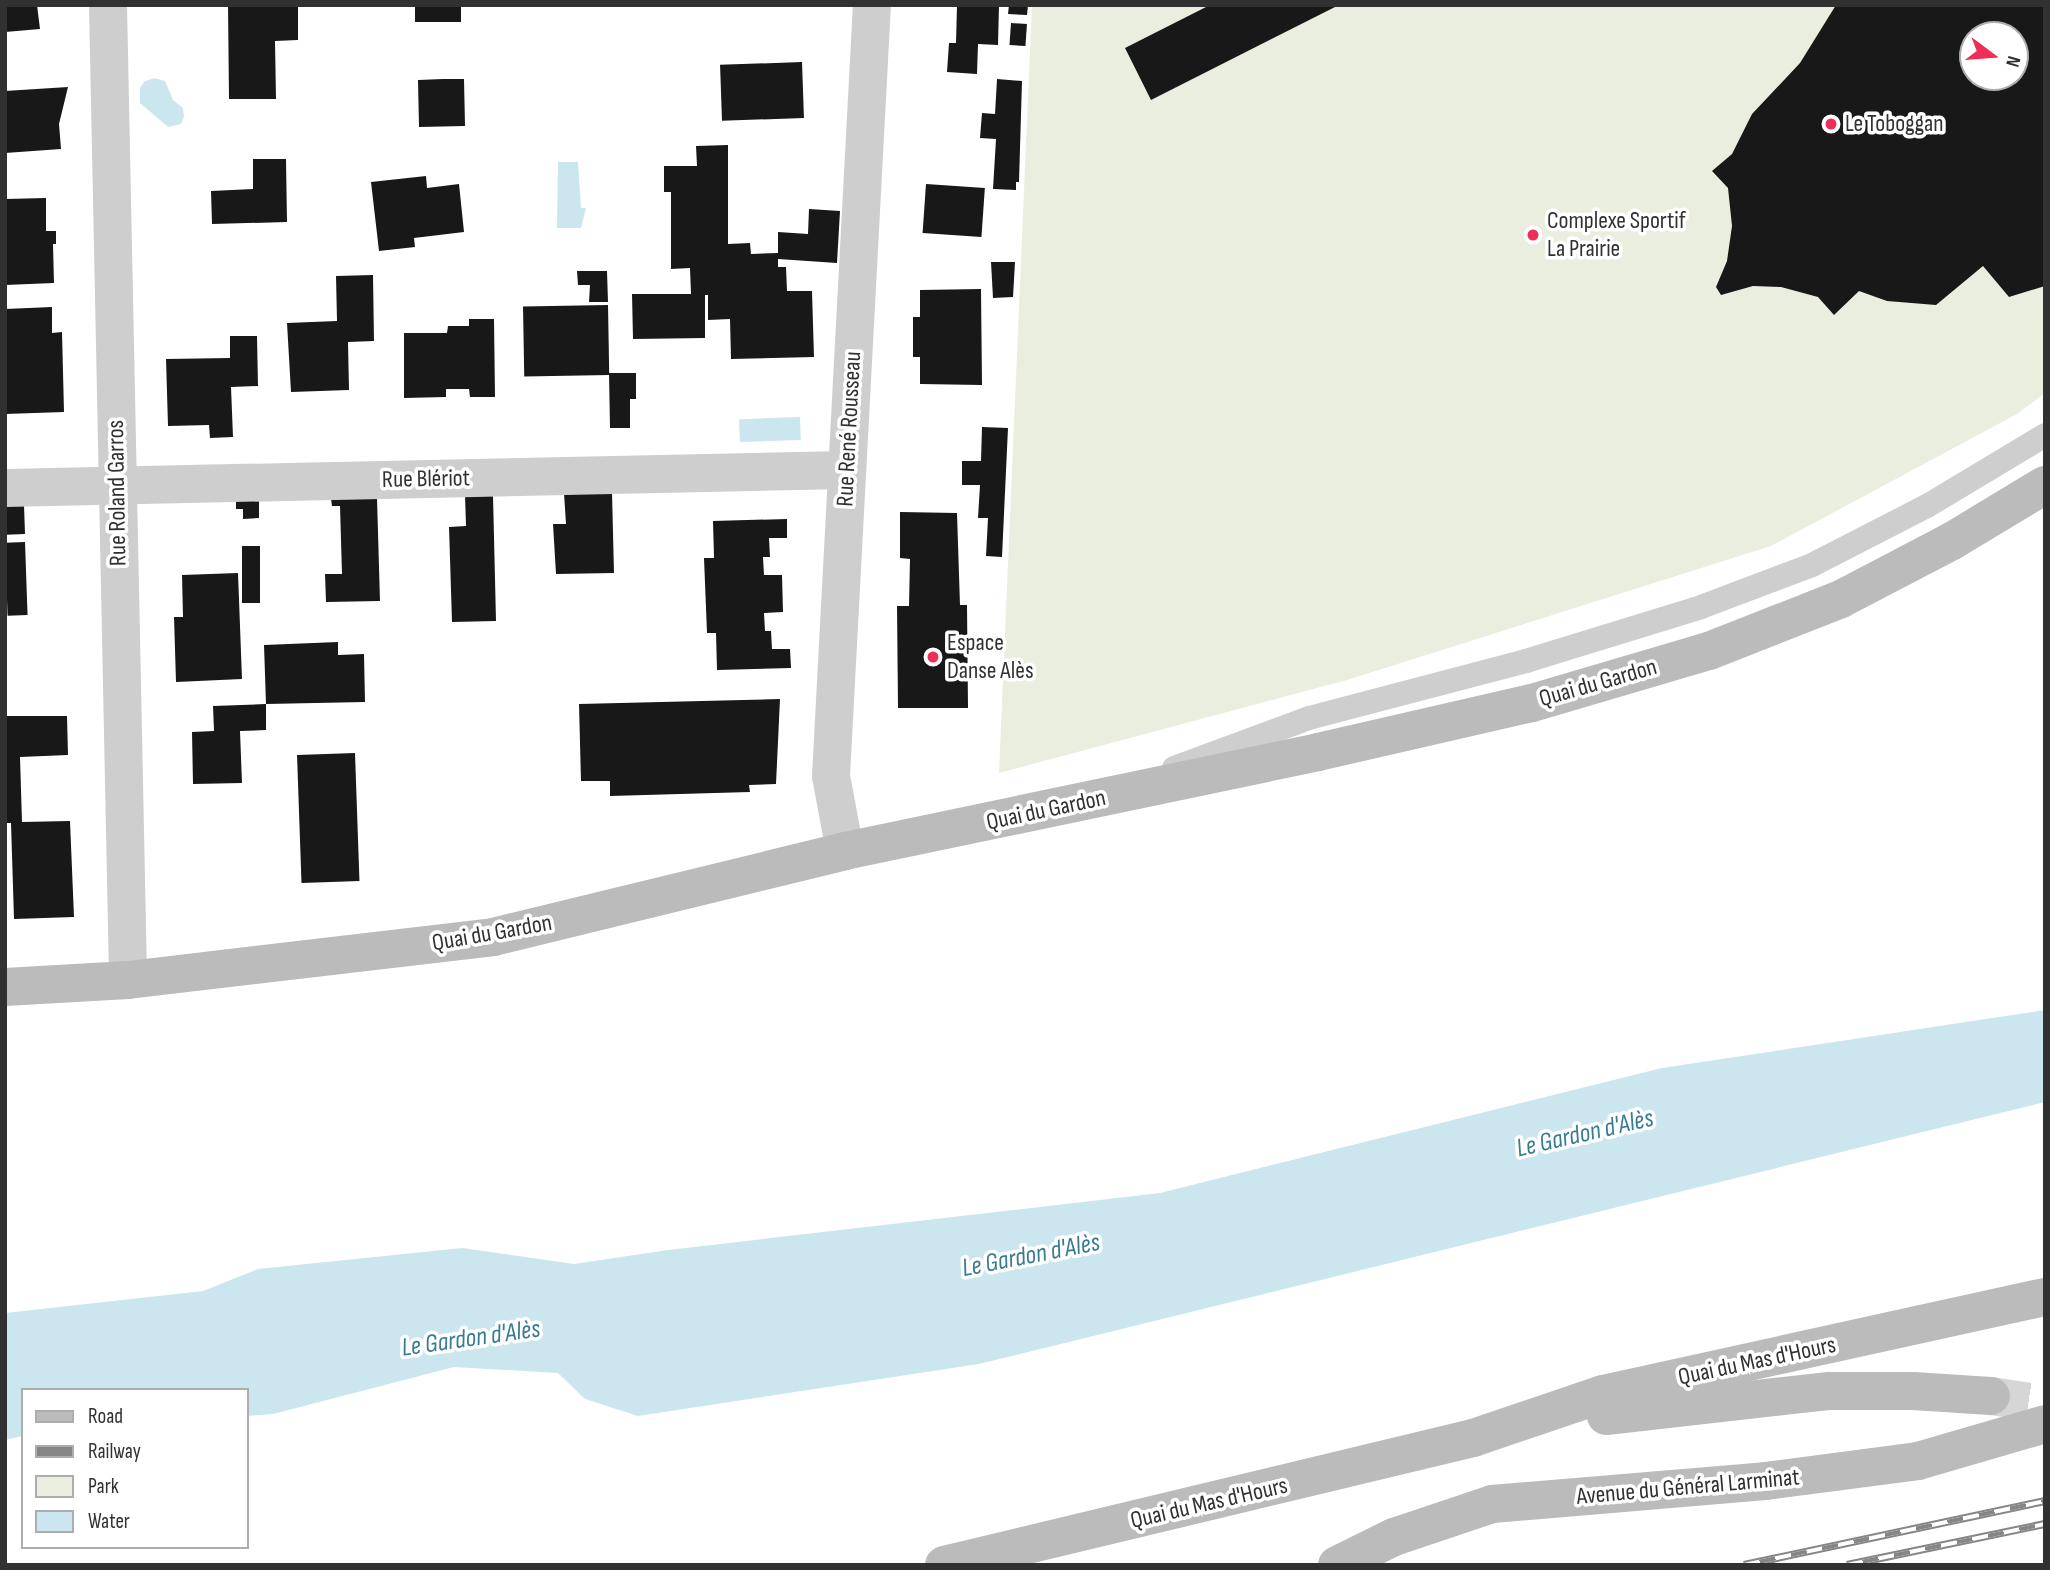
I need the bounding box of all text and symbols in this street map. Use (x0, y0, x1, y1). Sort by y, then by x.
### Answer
north arrow (1959, 21, 2029, 91)
text: N (2000, 53, 2025, 69)
place label: Le Toboggan (1845, 110, 1943, 138)
marker: Le Toboggan (1823, 116, 1839, 132)
place label: Complexe Sportif La Prairie (1547, 207, 1686, 263)
marker: Complexe Sportif La Prairie (1525, 227, 1541, 243)
street label: Rue René Rousseau (831, 351, 867, 507)
street label: Rue Roland Garros (101, 420, 133, 566)
street label: Rue Blériot (382, 464, 470, 494)
place label: Espace Danse Alès (947, 629, 1034, 685)
marker: Espace Danse Alès (925, 649, 941, 665)
street label: Quai du Gardon (1536, 652, 1660, 714)
street label: Quai du Gardon (984, 783, 1108, 837)
street label: Quai du Gardon (430, 908, 554, 958)
water label: Le Gardon d'Alès (1513, 1103, 1657, 1165)
water label: Le Gardon d'Alès (959, 1227, 1103, 1285)
water label: Le Gardon d'Alès (400, 1314, 542, 1364)
street label: Quai du Mas d'Hours (1676, 1330, 1838, 1392)
legend (21, 1388, 248, 1549)
text: Road (88, 1404, 123, 1429)
text: Railway (88, 1439, 141, 1464)
street label: Avenue du Général Larminat (1575, 1463, 1801, 1511)
street label: Quai du Mas d'Hours (1128, 1471, 1290, 1535)
text: Park (88, 1474, 119, 1499)
text: Water (88, 1509, 130, 1534)

